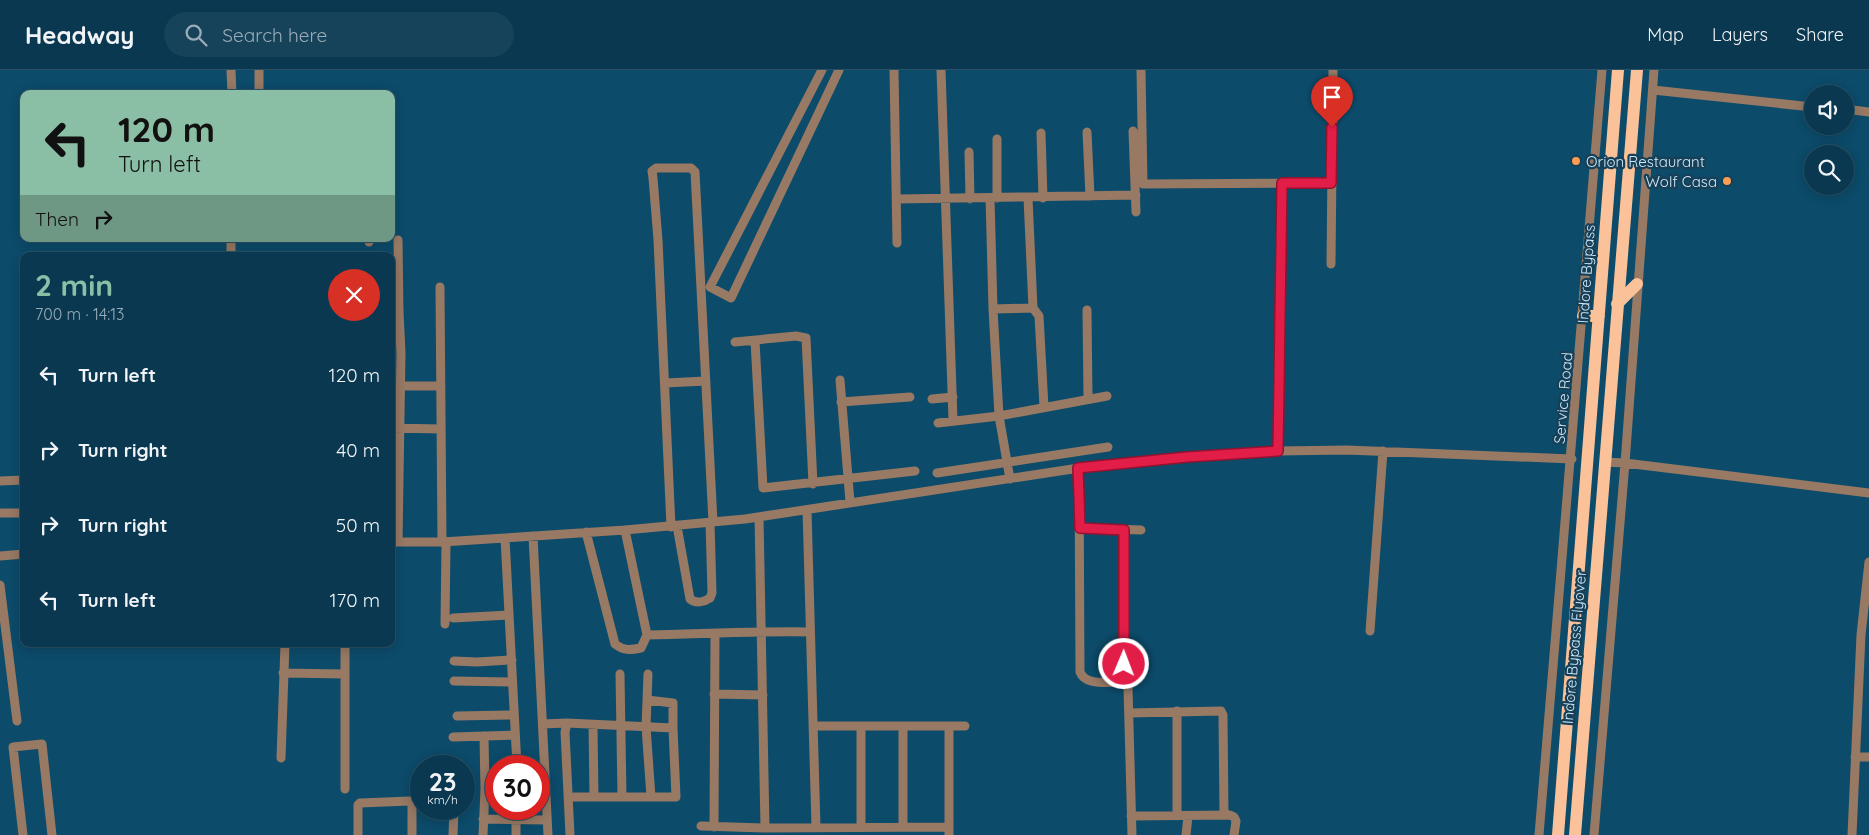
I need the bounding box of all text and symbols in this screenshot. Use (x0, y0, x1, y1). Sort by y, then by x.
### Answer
search box (164, 12, 514, 57)
text: Headway (25, 20, 134, 50)
icon: search (182, 21, 210, 49)
text: Search here (222, 23, 327, 47)
text: Map (1647, 23, 1684, 46)
text: Layers (1712, 23, 1768, 46)
text: Share (1796, 23, 1844, 46)
pin (1311, 76, 1353, 127)
icon: arrive (1318, 83, 1346, 111)
map controls (1804, 85, 1854, 195)
button: sound (1804, 85, 1854, 135)
text: 120 m (118, 107, 215, 151)
icon: left (35, 110, 100, 175)
button: search (1804, 145, 1854, 195)
text: Turn left (118, 150, 201, 178)
place label: Orion Restaurant (1586, 152, 1705, 171)
marker: Orion Restaurant (1570, 155, 1582, 167)
place label: Wolf Casa (1646, 172, 1717, 191)
marker: Wolf Casa (1721, 175, 1733, 187)
icon: right (89, 205, 117, 233)
text: Then (35, 207, 79, 231)
street label: Indore Bypass (1573, 224, 1599, 324)
text: 2 min (35, 266, 113, 304)
button: close (328, 269, 380, 321)
text: 700 m · 14:13 (35, 304, 124, 324)
street label: Service Road (1550, 351, 1576, 445)
icon: left (35, 361, 63, 389)
text: Turn left (78, 363, 156, 387)
text: 120 m (329, 363, 380, 387)
icon: right (35, 436, 63, 464)
text: Turn right (78, 438, 167, 462)
text: 40 m (336, 438, 380, 462)
icon: right (35, 511, 63, 539)
text: Turn right (78, 513, 167, 537)
text: 50 m (336, 513, 380, 537)
street label: Indore Bypass Flyover (1558, 569, 1590, 725)
icon: left (35, 586, 63, 614)
text: Turn left (78, 588, 156, 612)
text: 170 m (329, 588, 380, 612)
position arrow (1097, 637, 1149, 689)
speed limit sign: 30 (485, 755, 550, 820)
text: 23 (429, 766, 456, 797)
text: km/h (427, 792, 458, 807)

